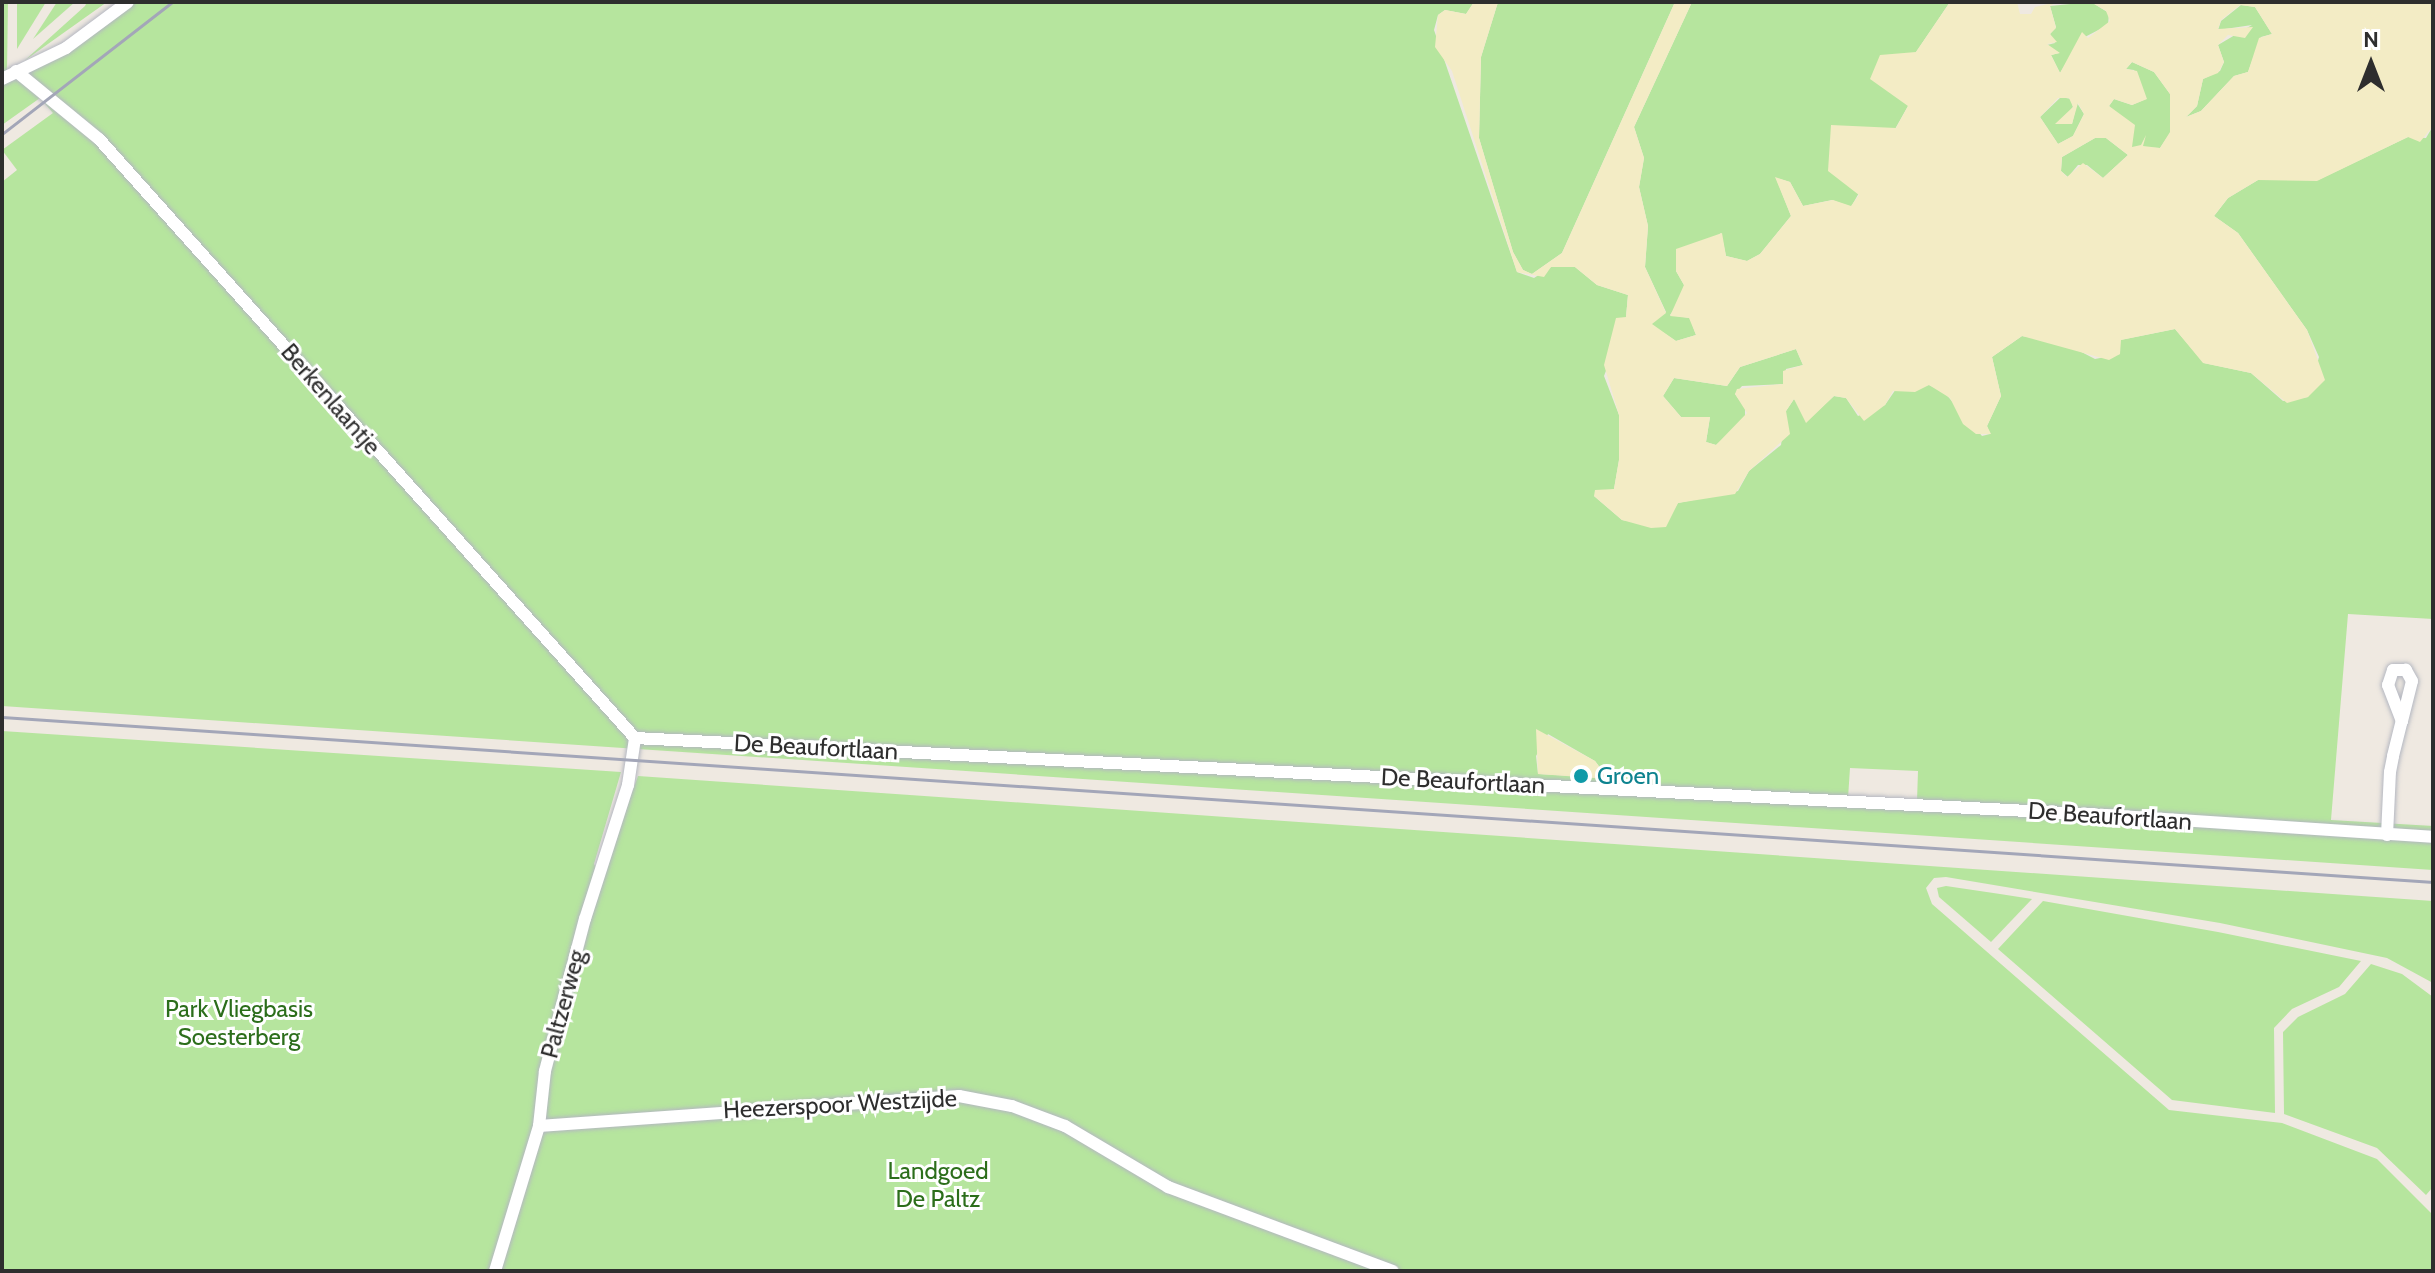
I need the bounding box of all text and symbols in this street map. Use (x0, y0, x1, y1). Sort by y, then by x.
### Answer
north arrow (2331, 24, 2411, 104)
text: N (2363, 26, 2379, 53)
street label: Berkenlaantje (275, 338, 387, 460)
street label: De Beaufortlaan (733, 728, 899, 766)
street label: De Beaufortlaan (1380, 762, 1546, 800)
place label: Groen (1597, 762, 1659, 790)
marker: Groen (1572, 767, 1590, 785)
street label: De Beaufortlaan (2027, 796, 2193, 836)
street label: Paltzerweg (535, 947, 591, 1061)
park label: Park Vliegbasis Soesterberg (165, 995, 313, 1051)
street label: Heezerspoor Westzijde (722, 1083, 958, 1125)
park label: Landgoed De Paltz (887, 1157, 989, 1213)

